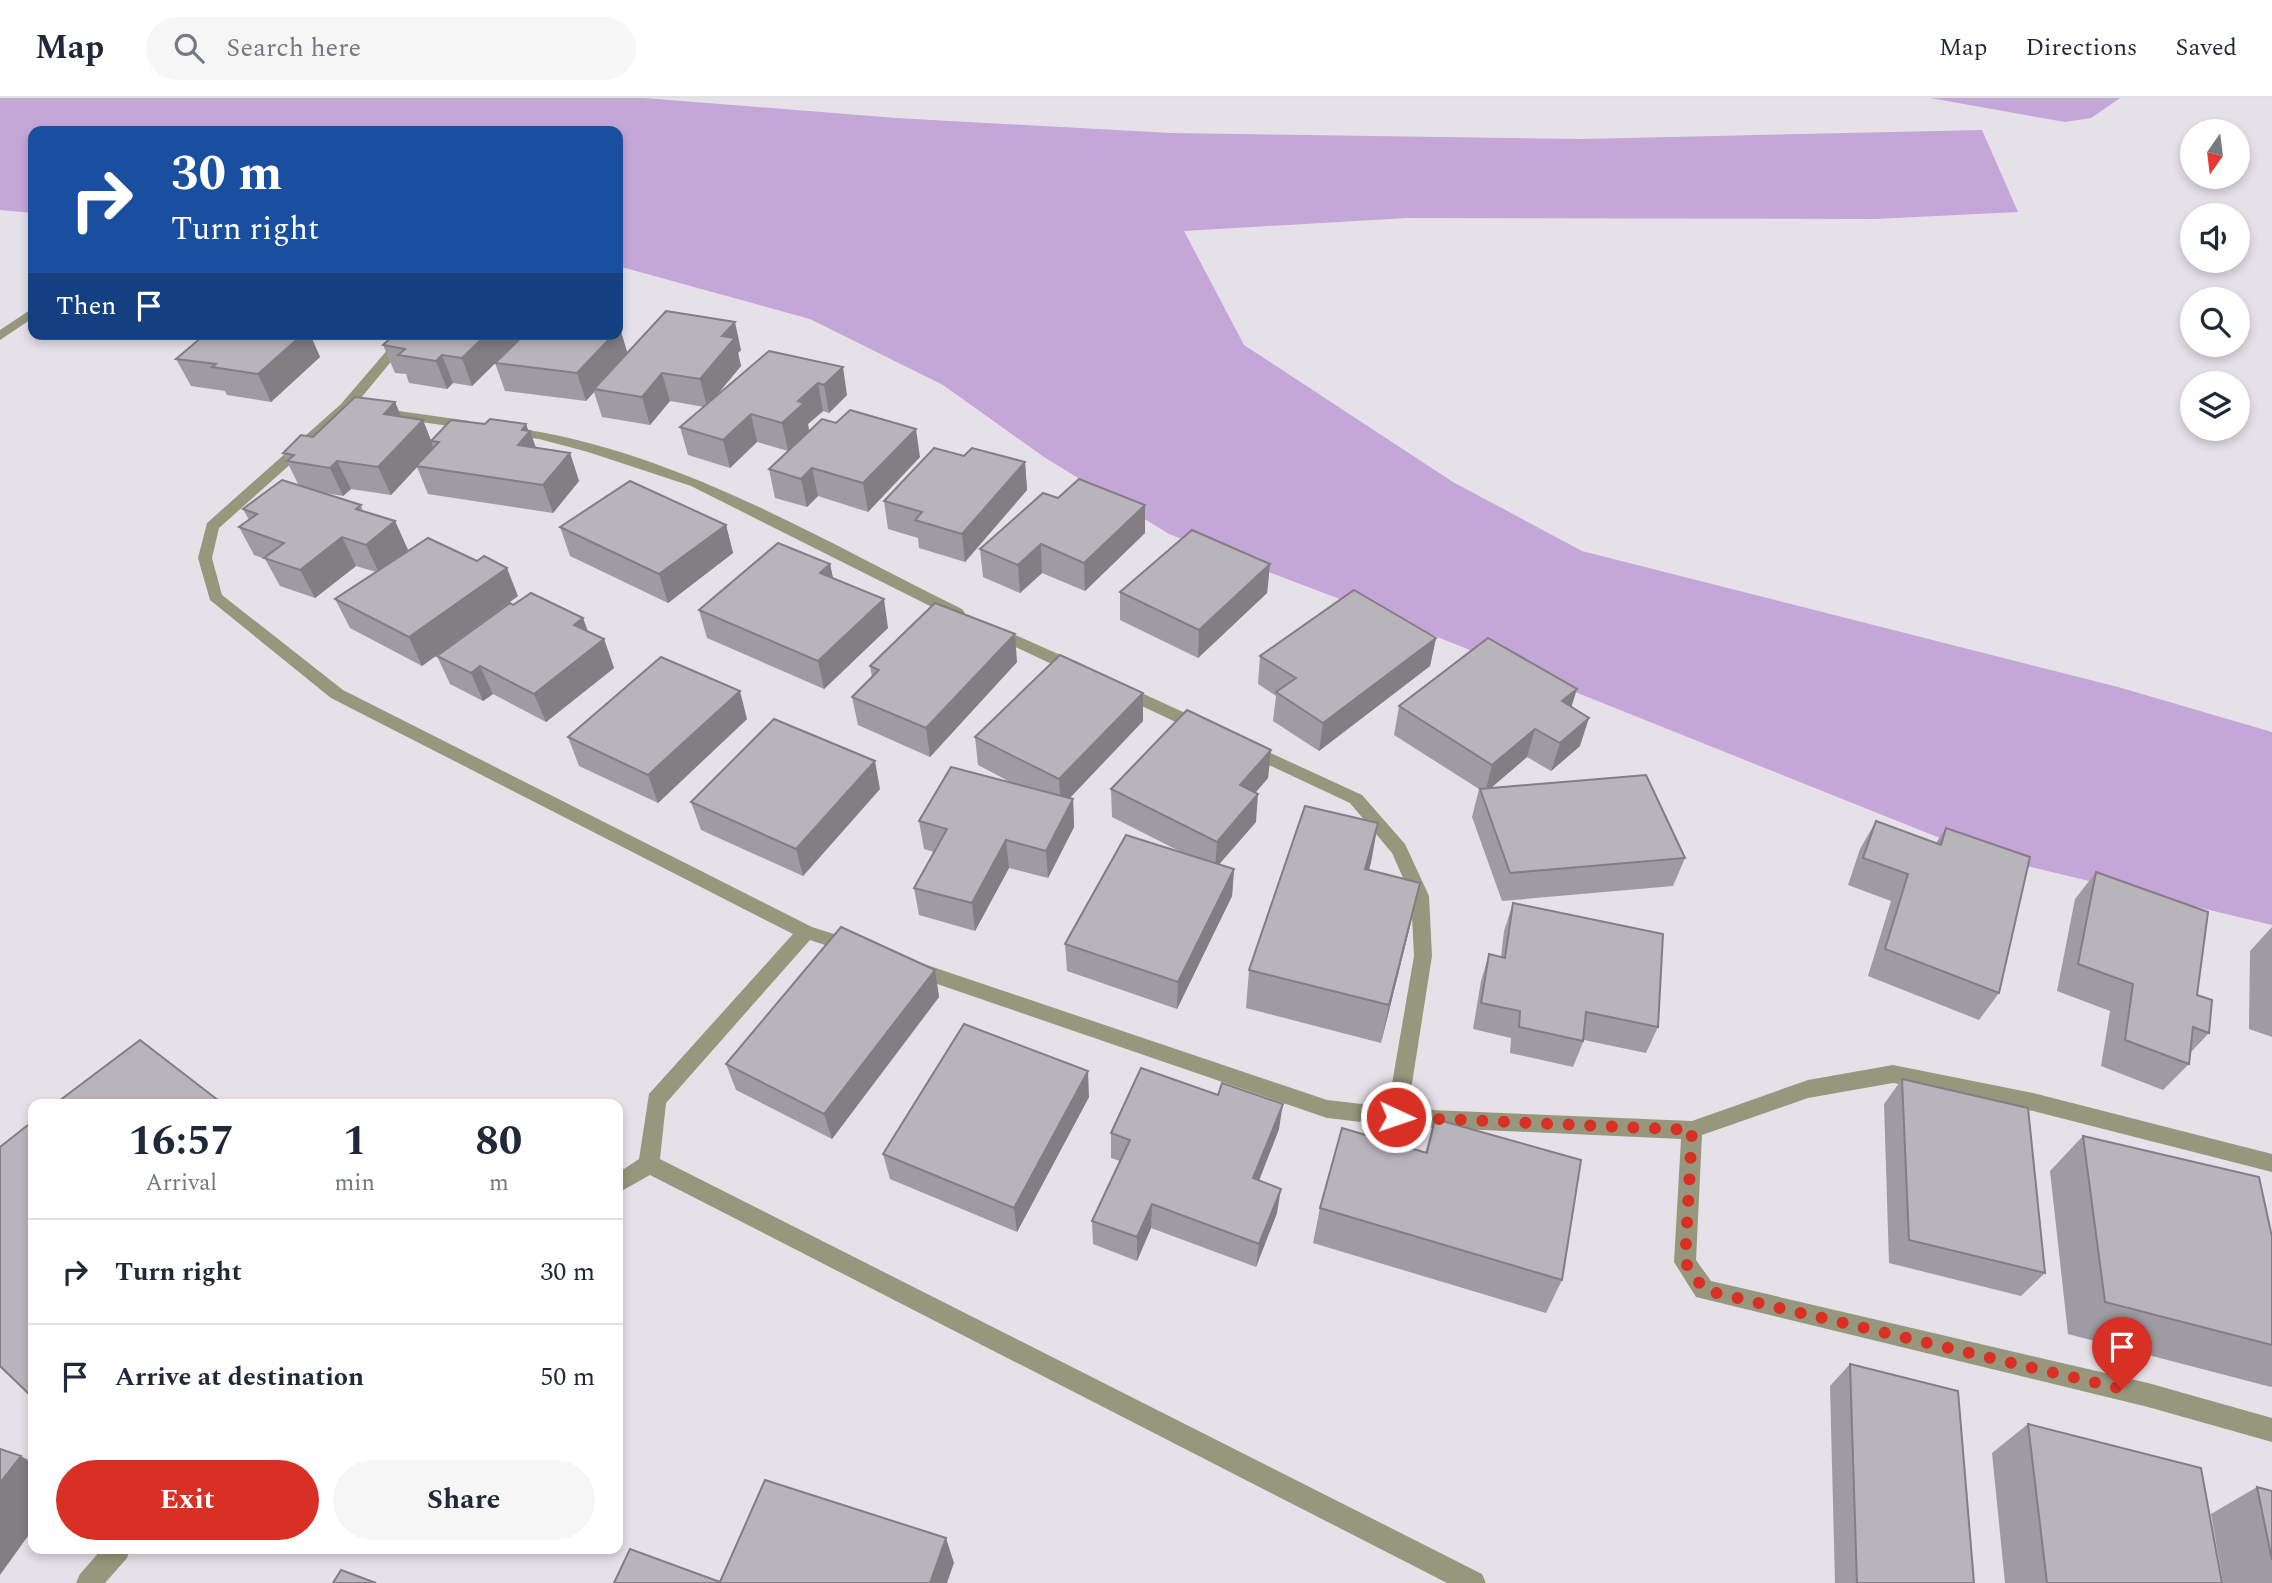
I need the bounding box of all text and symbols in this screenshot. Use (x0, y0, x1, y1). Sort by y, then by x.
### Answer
search box (146, 17, 636, 80)
text: Map (35, 23, 104, 73)
text: Search here (226, 28, 361, 68)
icon: search (170, 29, 208, 67)
text: Map (1939, 30, 1987, 66)
text: Directions (2025, 30, 2137, 66)
text: Saved (2175, 30, 2237, 66)
north arrow (2180, 119, 2250, 189)
map controls (2180, 119, 2250, 441)
text: 30 m (171, 137, 282, 212)
icon: right (56, 154, 147, 245)
button: sound (2180, 203, 2250, 273)
text: Turn right (171, 205, 319, 254)
text: Then (56, 286, 116, 326)
icon: arrive (130, 287, 168, 325)
button: search (2180, 287, 2250, 357)
button: layers (2180, 371, 2250, 441)
position arrow (1359, 1080, 1433, 1154)
text: 16:57 (129, 1110, 234, 1173)
text: 1 (343, 1110, 366, 1173)
text: 80 (475, 1110, 522, 1173)
text: Arrival (145, 1166, 217, 1201)
text: min (335, 1166, 375, 1201)
text: m (489, 1166, 509, 1201)
text: Turn right (115, 1252, 242, 1292)
text: 30 m (540, 1252, 595, 1292)
icon: right (56, 1253, 94, 1291)
pin (2092, 1317, 2152, 1389)
icon: arrive (2103, 1328, 2141, 1366)
text: Arrive at destination (115, 1357, 364, 1397)
text: 50 m (540, 1357, 595, 1397)
icon: arrive (56, 1358, 94, 1396)
button: Exit (56, 1460, 319, 1540)
button: Share (333, 1460, 595, 1540)

